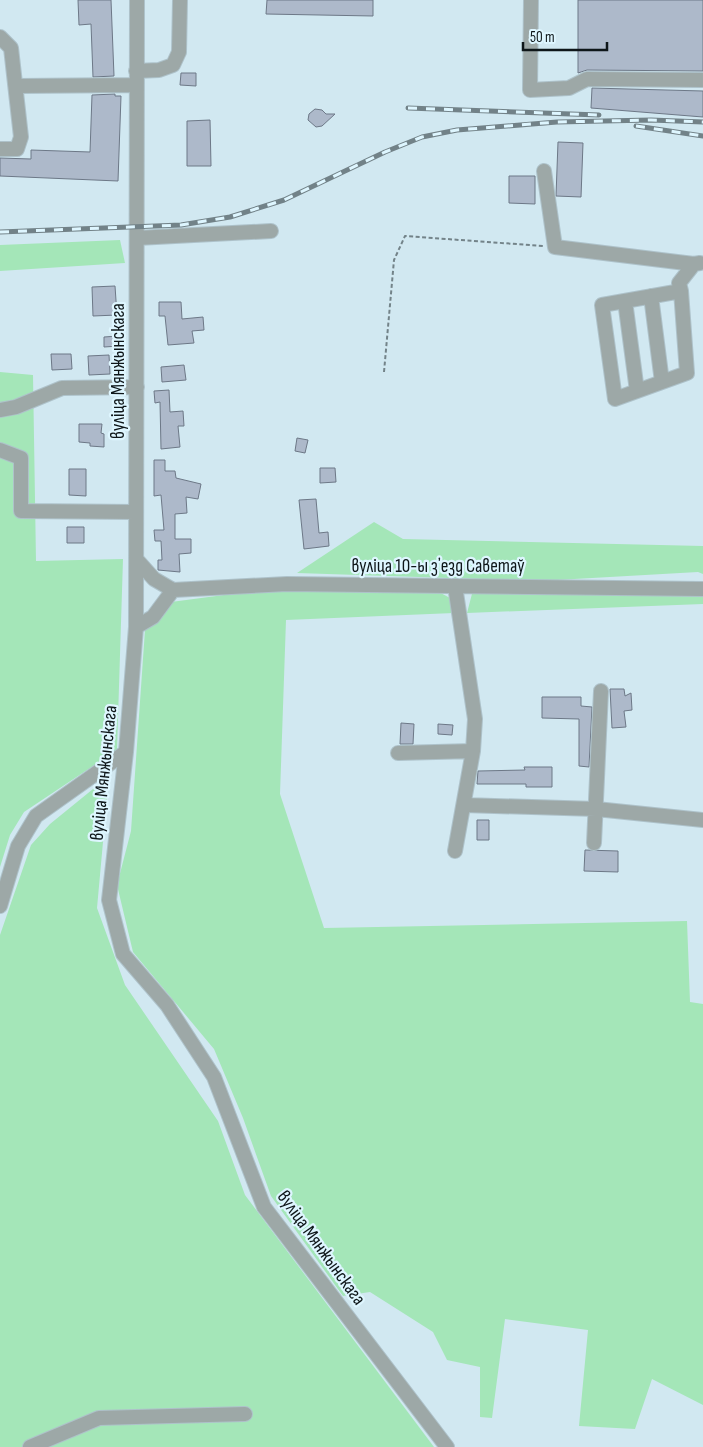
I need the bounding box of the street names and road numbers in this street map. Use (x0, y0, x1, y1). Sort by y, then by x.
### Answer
street label: вуліца Мянжынскага (107, 303, 130, 439)
street label: вуліца 10-ы зʼезд Саветаў (351, 555, 525, 578)
street label: вуліца Мянжынскага (85, 704, 123, 842)
street label: вуліца Мянжынскага (272, 1186, 370, 1310)

